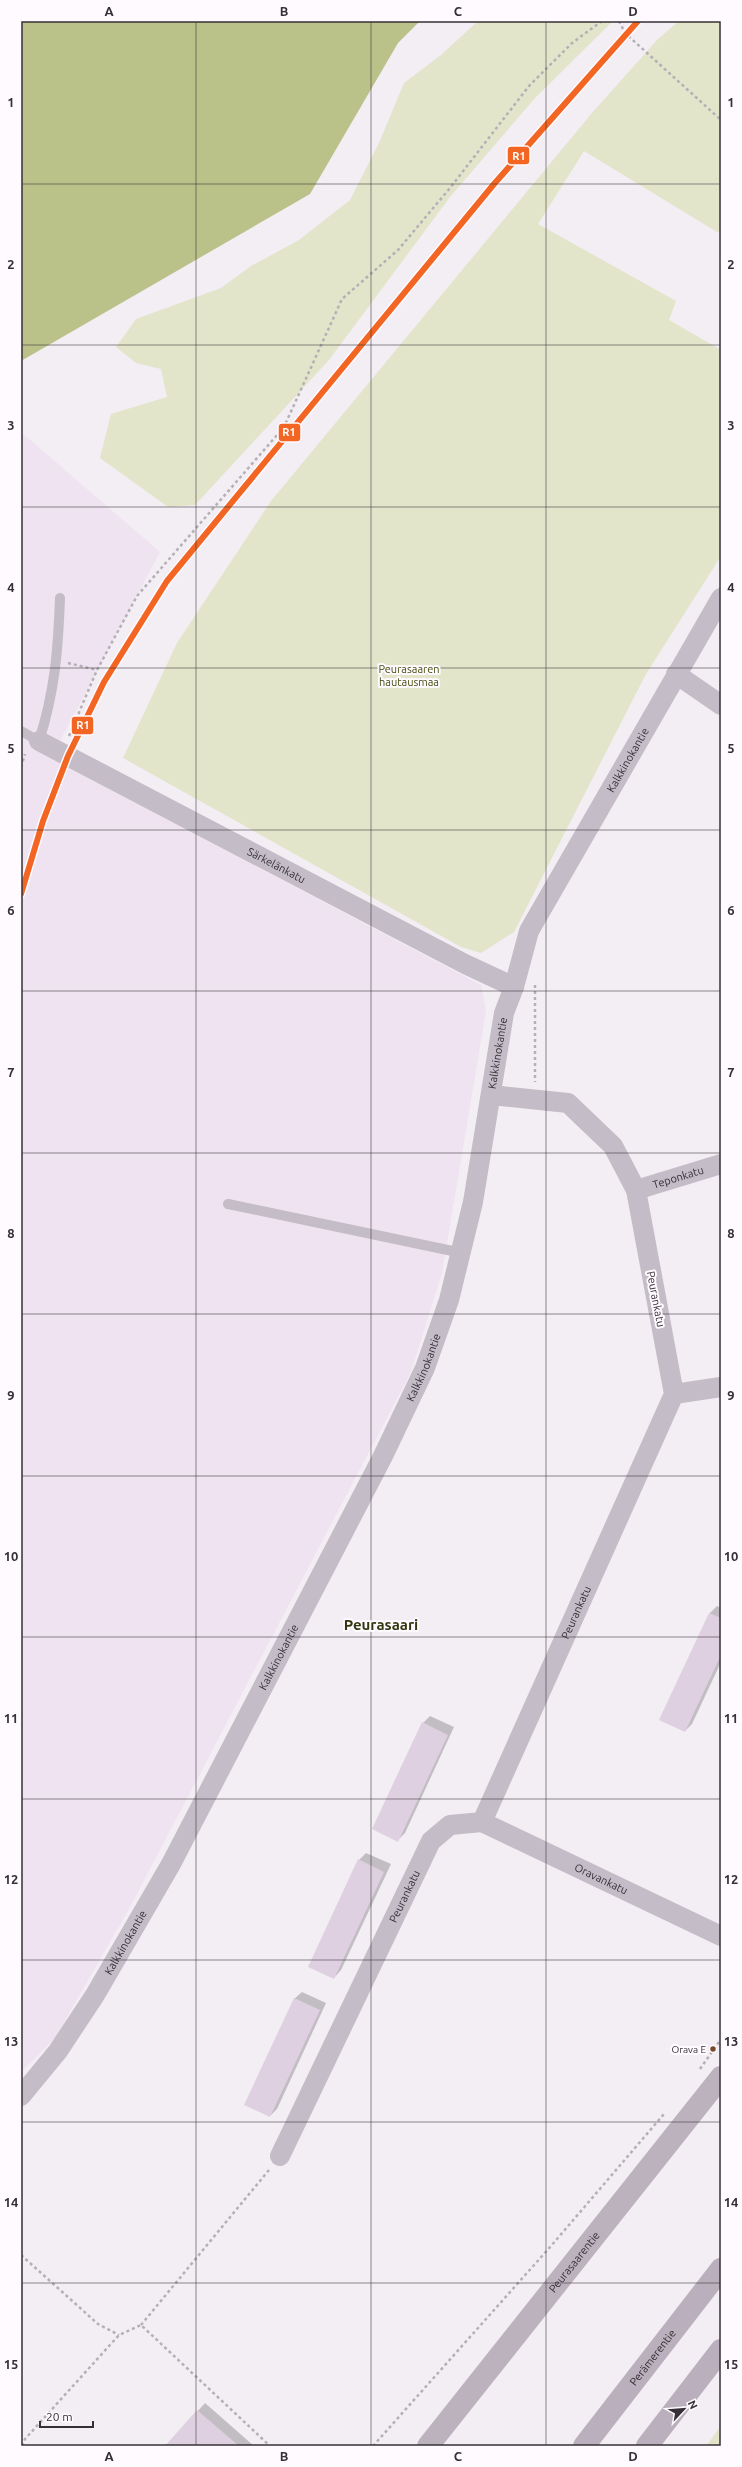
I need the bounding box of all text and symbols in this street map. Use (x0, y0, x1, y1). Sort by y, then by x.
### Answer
text: A (104, 4, 114, 18)
text: B (280, 4, 289, 18)
text: C (454, 4, 463, 18)
text: D (628, 4, 638, 18)
text: 1 (7, 95, 15, 109)
text: 1 (727, 95, 735, 109)
line badge: R1 (507, 146, 530, 165)
text: R1 (512, 150, 526, 162)
text: 2 (7, 257, 15, 271)
text: 2 (727, 257, 735, 271)
text: 3 (7, 418, 15, 432)
text: 3 (727, 418, 735, 432)
line badge: R1 (278, 423, 301, 442)
text: R1 (282, 426, 296, 438)
text: 4 (7, 580, 15, 594)
text: 4 (727, 580, 735, 594)
park label: Peurasaaren hautausmaa (378, 663, 440, 688)
line badge: R1 (71, 716, 94, 735)
text: R1 (76, 719, 90, 731)
street label: Kalkkinokantie (604, 726, 651, 794)
text: 5 (7, 741, 15, 755)
text: 5 (727, 741, 735, 755)
street label: Särkelänkatu (245, 845, 307, 885)
text: 6 (7, 903, 15, 917)
text: 6 (727, 903, 735, 917)
street label: Kalkkinokantie (486, 1016, 509, 1090)
text: 7 (7, 1065, 15, 1079)
text: 7 (727, 1065, 735, 1079)
street label: Teponkatu (651, 1164, 705, 1191)
text: 8 (7, 1226, 15, 1240)
text: 8 (727, 1226, 735, 1240)
street label: Peurankatu (645, 1270, 667, 1328)
street label: Kalkkinokantie (404, 1332, 443, 1403)
text: 9 (7, 1388, 15, 1402)
text: 9 (727, 1388, 735, 1402)
text: 10 (4, 1549, 18, 1563)
text: 10 (724, 1549, 738, 1563)
street label: Peurankatu (559, 1584, 593, 1641)
district label: Peurasaari (344, 1616, 418, 1633)
street label: Kalkkinokantie (257, 1622, 301, 1692)
text: 11 (4, 1711, 18, 1725)
text: 11 (724, 1711, 738, 1725)
street label: Oravankatu (573, 1861, 630, 1897)
street label: Peurankatu (387, 1868, 422, 1924)
text: 12 (4, 1872, 18, 1886)
text: 12 (724, 1872, 738, 1886)
street label: Kalkkinokantie (102, 1908, 149, 1977)
text: 13 (4, 2034, 18, 2048)
text: 13 (724, 2034, 738, 2048)
place label: Orava E (671, 2044, 706, 2055)
marker: Orava E (708, 2044, 718, 2054)
text: 14 (4, 2195, 18, 2209)
text: 14 (724, 2195, 738, 2209)
street label: Peurasaarentie (546, 2229, 602, 2295)
street label: Perämerentie (627, 2327, 678, 2388)
text: 15 (4, 2357, 18, 2371)
text: 15 (724, 2357, 738, 2371)
north arrow (664, 2389, 704, 2429)
text: N (686, 2398, 700, 2411)
scale bar (40, 2403, 93, 2429)
text: 20 m (46, 2410, 73, 2423)
text: A (104, 2449, 114, 2463)
text: B (280, 2449, 289, 2463)
text: C (454, 2449, 463, 2463)
text: D (628, 2449, 638, 2463)

